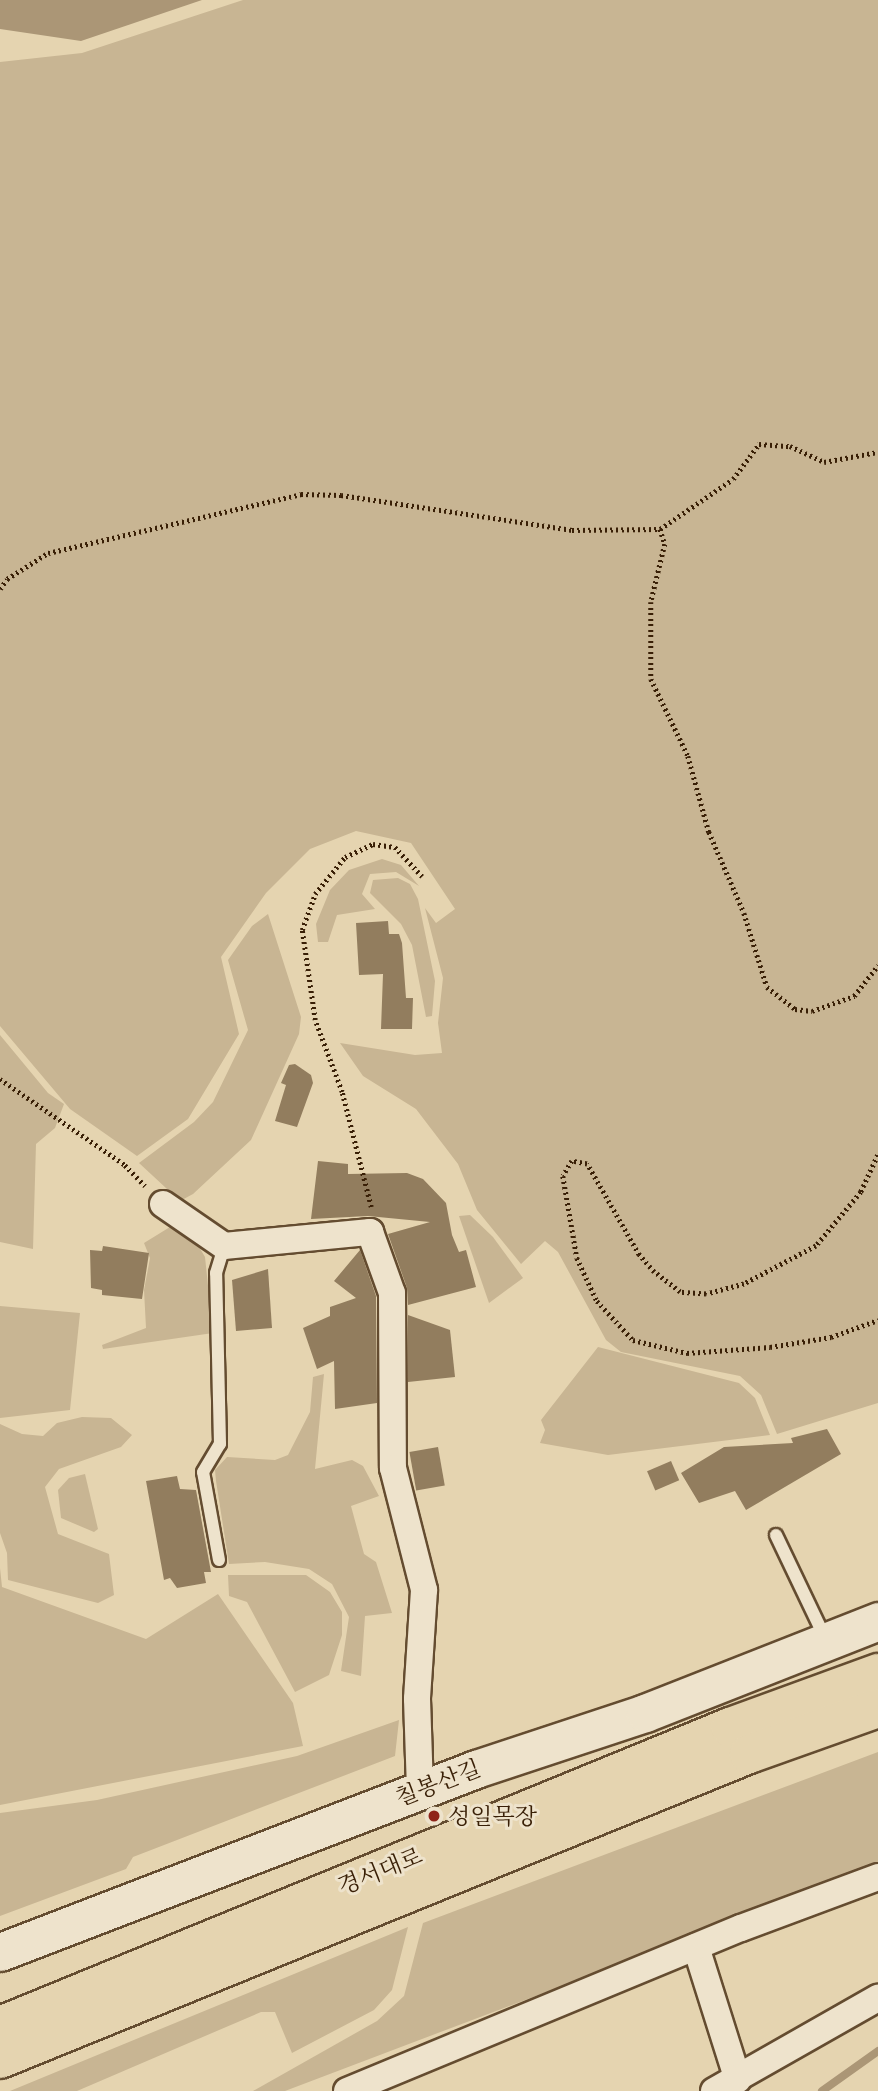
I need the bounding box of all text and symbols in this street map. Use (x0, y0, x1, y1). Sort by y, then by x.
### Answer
street label: 칠봉산길 (392, 1754, 484, 1812)
place label: 성일목장 (448, 1802, 537, 1830)
marker: 성일목장 (426, 1808, 442, 1824)
street label: 경서대로 (334, 1842, 426, 1900)

